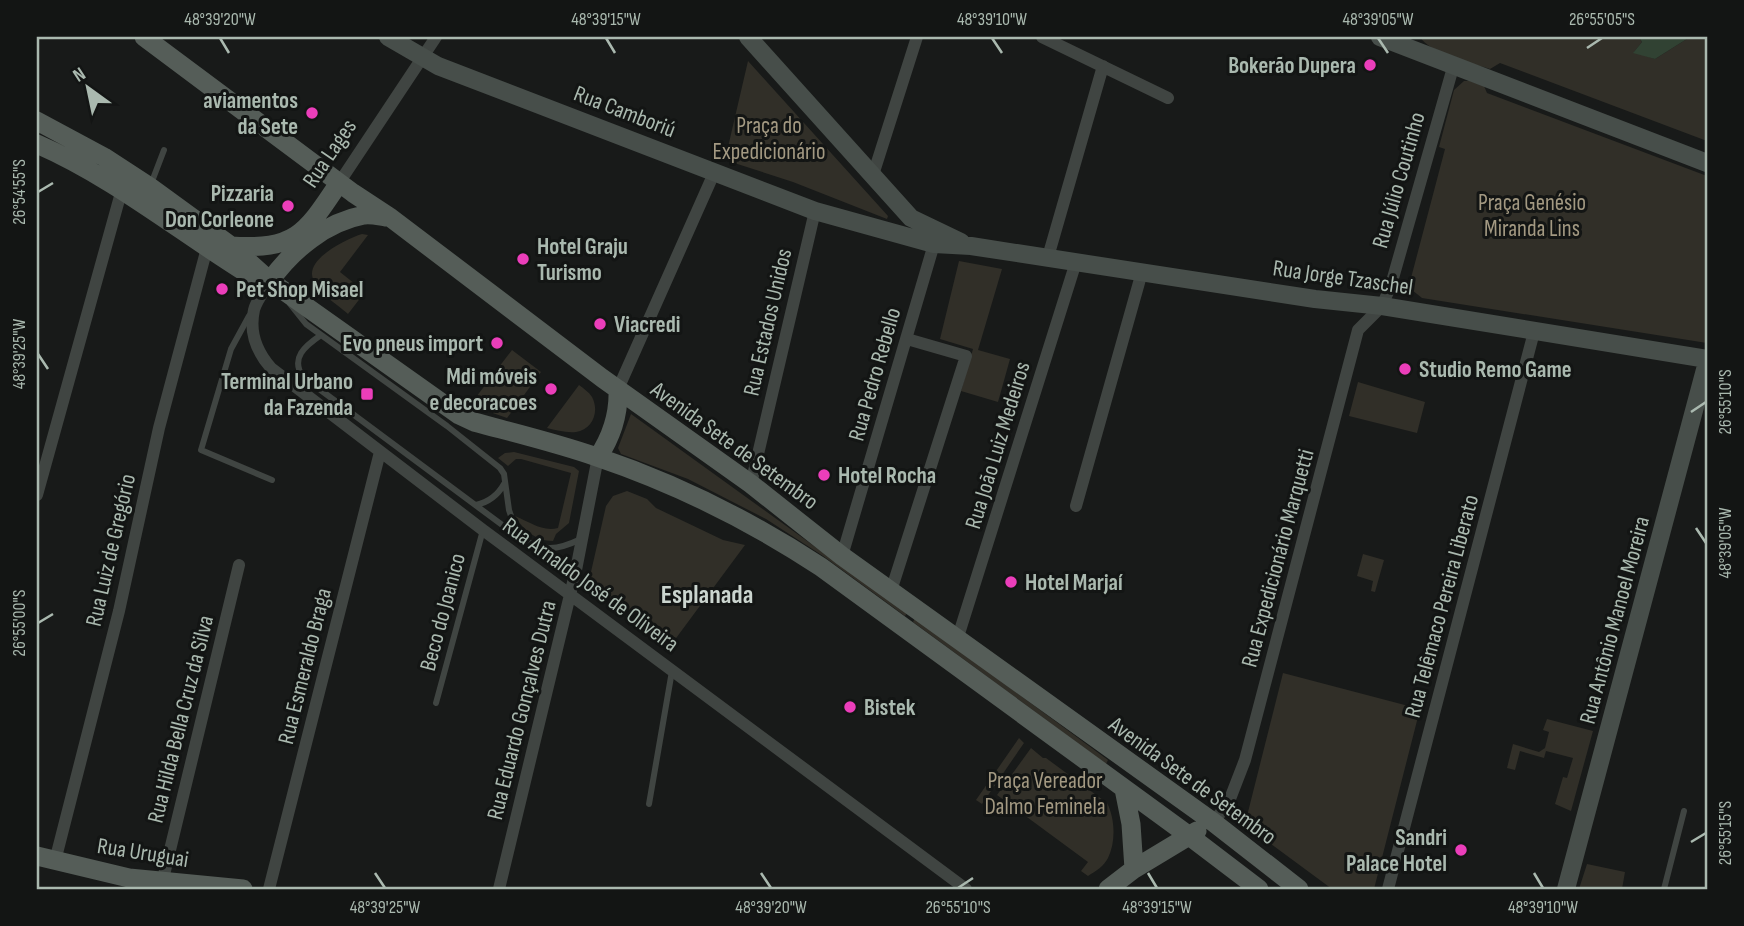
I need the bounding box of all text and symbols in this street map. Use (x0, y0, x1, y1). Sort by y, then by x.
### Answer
text: 48°39'20"W (184, 9, 256, 30)
text: 48°39'15"W (571, 9, 641, 30)
text: 48°39'10"W (957, 9, 1027, 30)
text: 48°39'05"W (1342, 9, 1414, 30)
text: 26°55'05"S (1569, 9, 1635, 30)
north arrow (52, 52, 122, 122)
place label: Bokerão Dupera (1228, 52, 1356, 80)
marker: Bokerão Dupera (1362, 57, 1378, 73)
text: N (69, 63, 90, 87)
street label: Rua Camboriú (570, 80, 679, 144)
place label: aviamentos da Sete (203, 87, 298, 141)
marker: aviamentos da Sete (304, 105, 320, 121)
street label: Rua Júlio Coutinho (1366, 109, 1432, 251)
park label: Praça do Expedicionário (713, 112, 825, 166)
street label: Rua Lages (297, 114, 363, 193)
text: 26°54'55"S (9, 159, 30, 225)
place label: Pizzaria Don Corleone (165, 180, 274, 234)
park label: Praça Genésio Miranda Lins (1478, 189, 1586, 243)
marker: Pizzaria Don Corleone (280, 198, 296, 214)
place label: Hotel Graju Turismo (537, 233, 628, 287)
street label: Rua Estados Unidos (737, 246, 799, 399)
marker: Hotel Graju Turismo (515, 251, 531, 267)
street label: Rua Jorge Tzaschel (1271, 254, 1415, 302)
place label: Pet Shop Misael (236, 276, 364, 304)
marker: Pet Shop Misael (214, 281, 230, 297)
street label: Rua Pedro Rebello (843, 304, 907, 444)
place label: Viacredi (614, 311, 680, 339)
marker: Viacredi (592, 316, 608, 332)
text: 48°39'25"W (9, 318, 30, 389)
place label: Evo pneus import (343, 330, 483, 358)
marker: Evo pneus import (489, 335, 505, 351)
place label: Studio Remo Game (1419, 356, 1572, 384)
street label: Rua João Luiz Medeiros (959, 358, 1037, 532)
marker: Studio Remo Game (1397, 361, 1413, 377)
place label: Mdi móveis e decoracoes (430, 363, 537, 417)
place label: Terminal Urbano da Fazenda (221, 368, 353, 422)
text: 26°55'10"S (1715, 369, 1736, 435)
street label: Avenida Sete de Setembro (644, 375, 824, 516)
marker: Mdi móveis e decoracoes (543, 381, 559, 397)
marker: Terminal Urbano da Fazenda (359, 386, 375, 402)
street label: Rua Expedicionário Marquetti (1235, 446, 1321, 670)
place label: Hotel Rocha (838, 462, 936, 490)
marker: Hotel Rocha (816, 467, 832, 483)
street label: Rua Luiz de Gregório (80, 471, 142, 629)
street label: Rua Telêmaco Pereira Liberato (1399, 492, 1485, 721)
text: 48°39'05"W (1715, 507, 1736, 579)
street label: Rua Arnaldo José de Oliveira (497, 511, 684, 658)
street label: Rua Antônio Manoel Moreira (1574, 513, 1656, 727)
street label: Beco do Joanico (414, 550, 472, 674)
place label: Hotel Marjaí (1025, 569, 1123, 597)
marker: Hotel Marjaí (1003, 574, 1019, 590)
district label: Esplanada (661, 580, 753, 611)
street label: Rua Esmeraldo Braga (272, 585, 338, 747)
text: 26°55'00"S (9, 589, 30, 656)
street label: Rua Eduardo Gonçalves Dutra (481, 598, 563, 823)
street label: Rua Hilda Bella Cruz da Silva (142, 613, 220, 826)
place label: Bistek (864, 694, 916, 722)
marker: Bistek (842, 699, 858, 715)
street label: Avenida Sete de Setembro (1102, 710, 1282, 851)
park label: Praça Vereador Dalmo Feminela (984, 767, 1106, 821)
text: 26°55'15"S (1715, 801, 1736, 865)
place label: Sandri Palace Hotel (1346, 824, 1447, 878)
street label: Rua Uruguai (95, 832, 191, 874)
marker: Sandri Palace Hotel (1453, 842, 1469, 858)
text: 48°39'25"W (350, 897, 421, 918)
text: 48°39'20"W (735, 897, 807, 918)
text: 26°55'10"S (925, 897, 991, 918)
text: 48°39'15"W (1122, 897, 1192, 918)
text: 48°39'10"W (1508, 897, 1578, 918)

